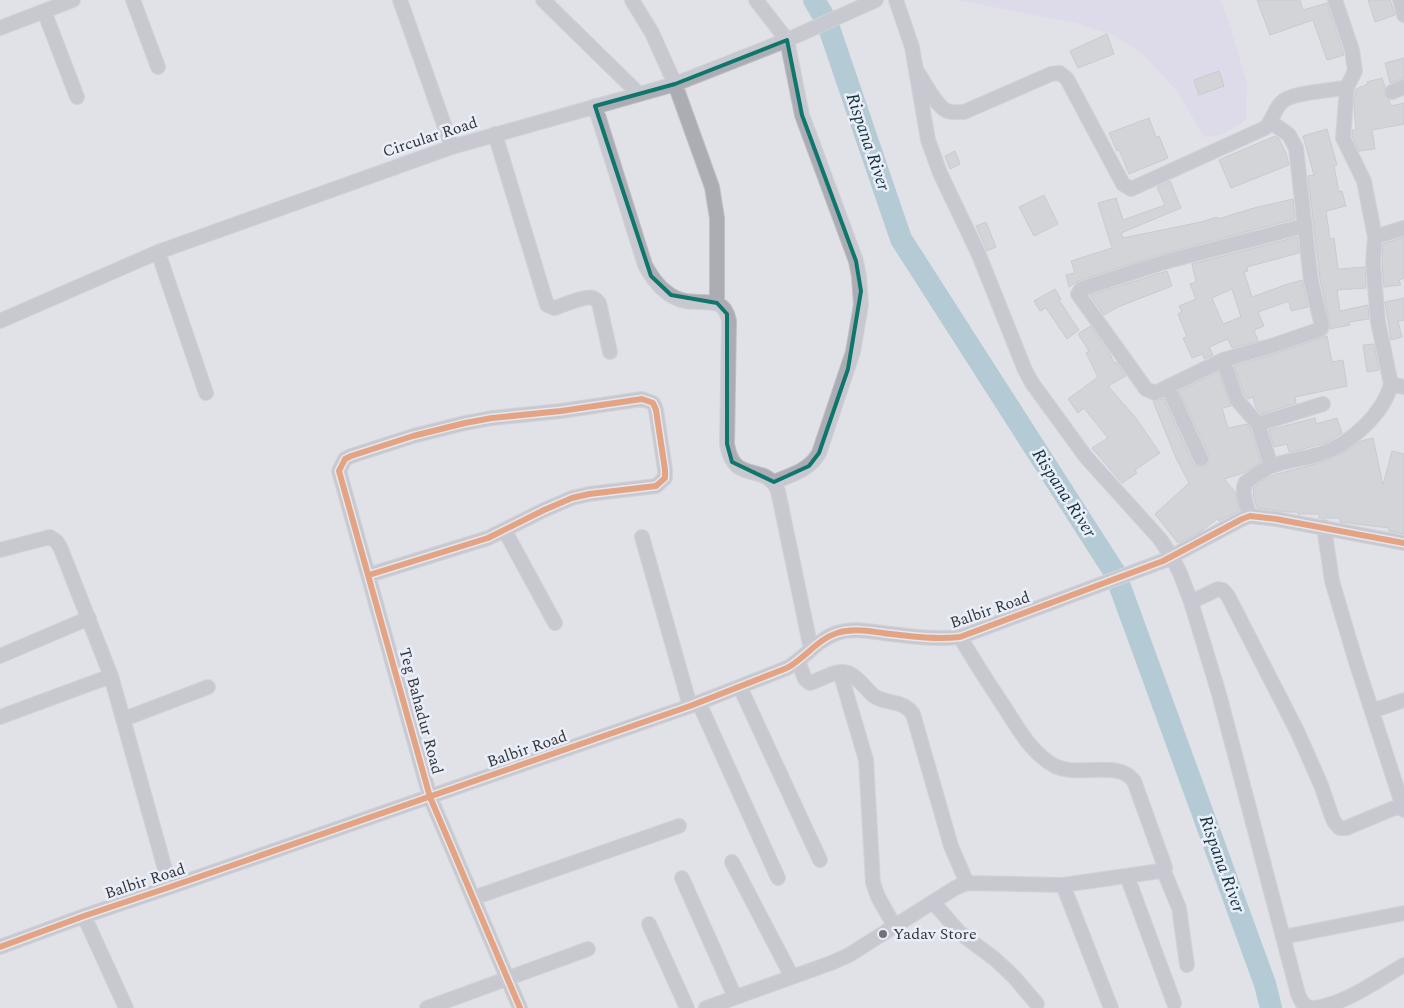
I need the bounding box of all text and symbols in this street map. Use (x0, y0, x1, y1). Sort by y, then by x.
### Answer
water label: Rispana River (839, 89, 898, 195)
street label: Circular Road (379, 110, 481, 164)
water label: Rispana River (1025, 443, 1104, 544)
street label: Balbir Road (947, 585, 1033, 635)
street label: Teg Bahadur Road (393, 645, 449, 777)
street label: Balbir Road (484, 724, 570, 774)
water label: Rispana River (1192, 811, 1252, 917)
street label: Balbir Road (102, 857, 188, 905)
place label: Yadav Store (893, 922, 977, 946)
marker: Yadav Store (877, 928, 889, 940)

